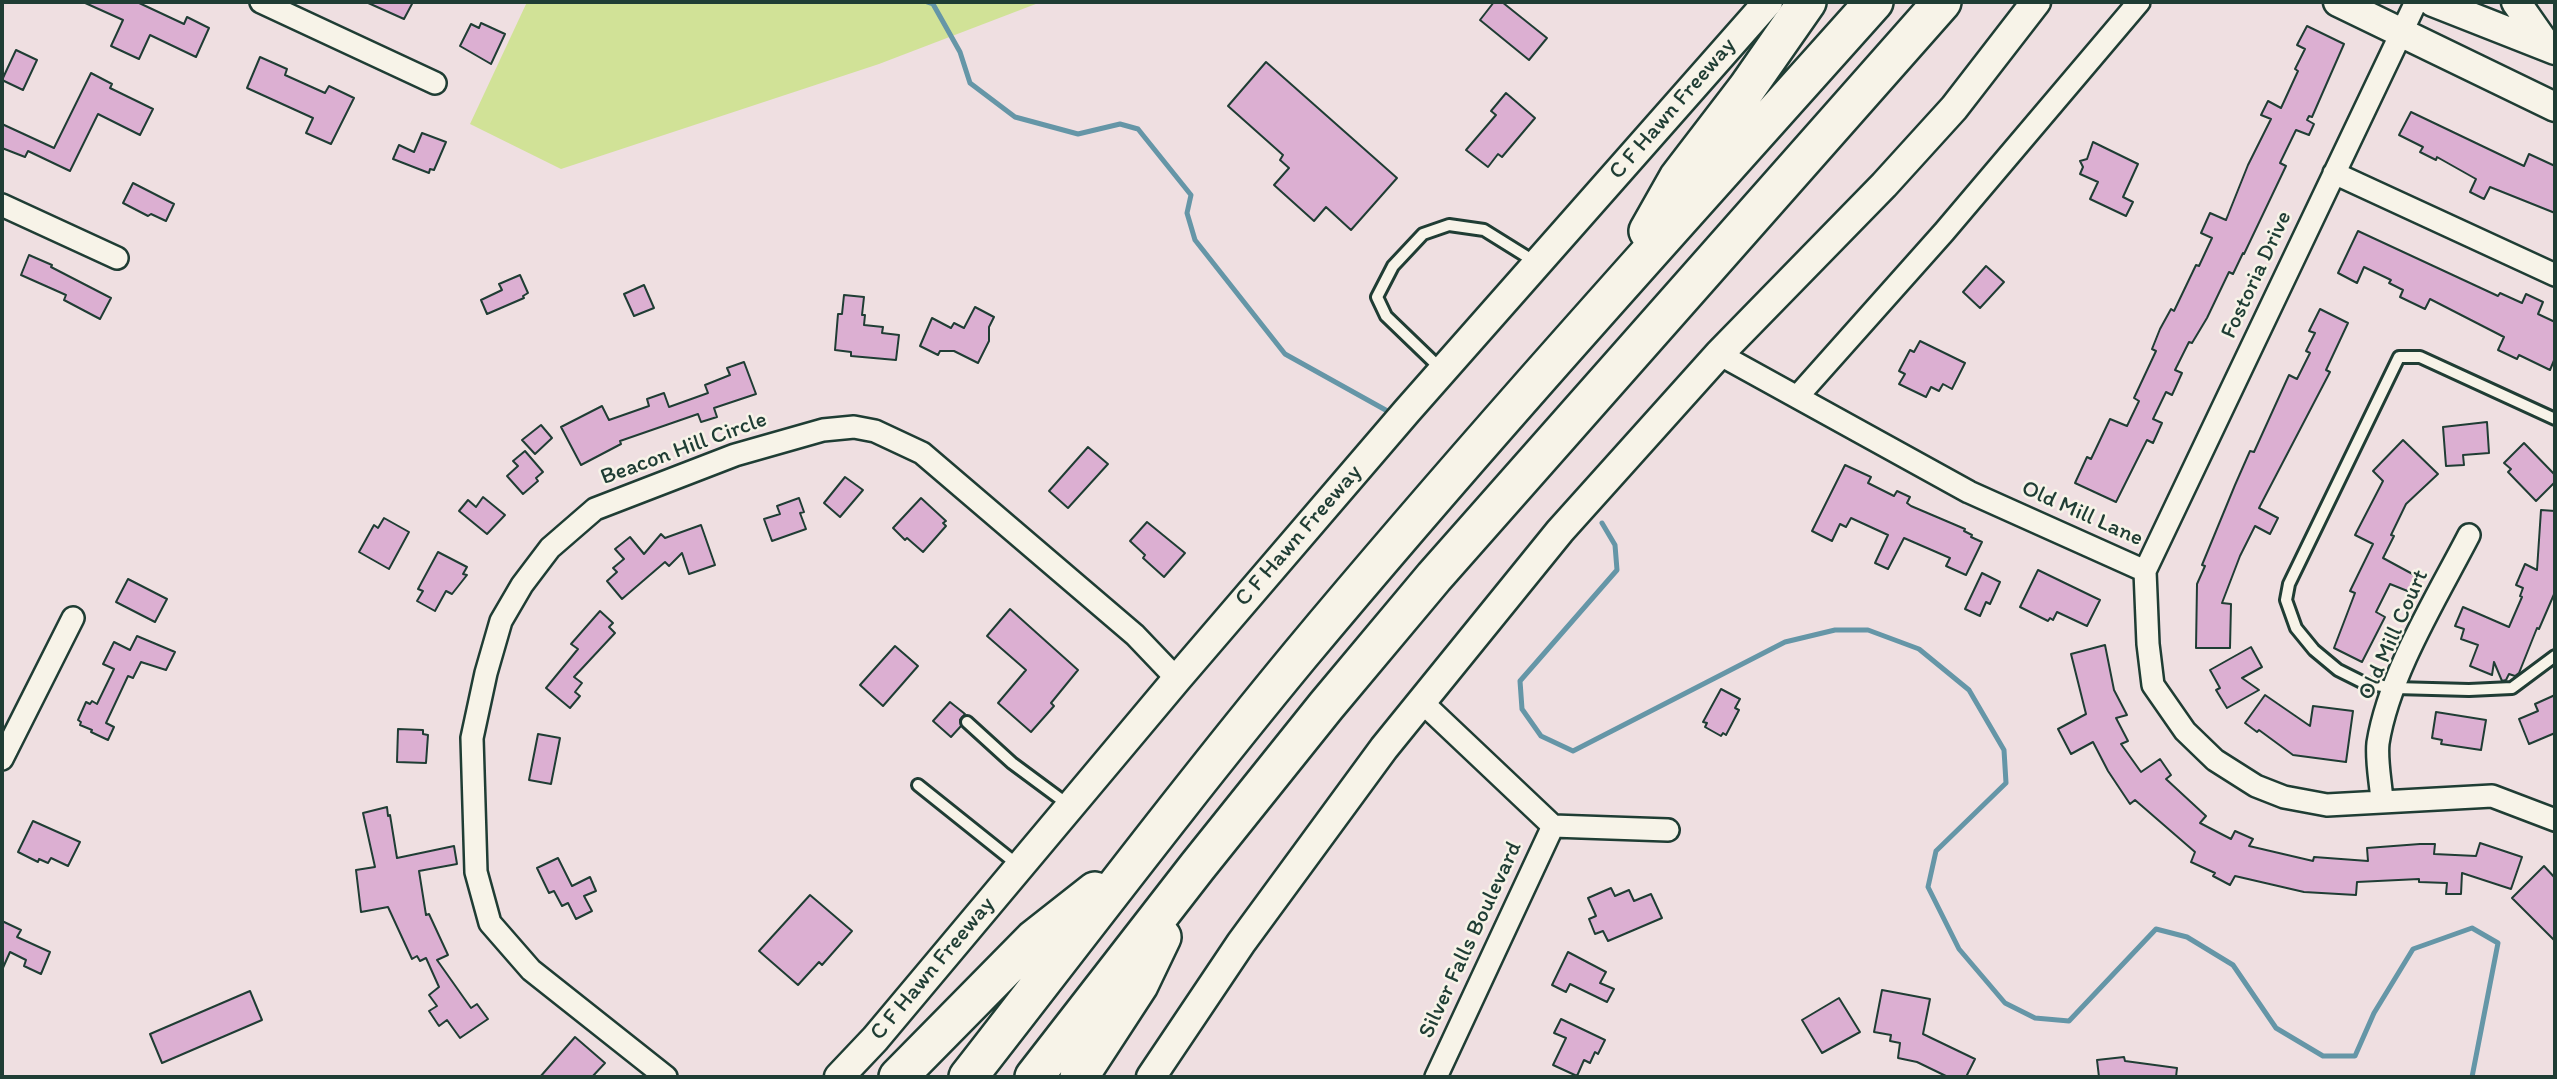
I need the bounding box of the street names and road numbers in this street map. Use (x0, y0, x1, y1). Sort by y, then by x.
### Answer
street label: C F Hawn Freeway (1604, 32, 1742, 186)
street label: Fostoria Drive (2215, 207, 2299, 343)
street label: Beacon Hill Circle (597, 406, 771, 492)
street label: C F Hawn Freeway (1230, 459, 1368, 613)
street label: Old Mill Lane (2017, 475, 2147, 553)
street label: Old Mill Court (2353, 566, 2435, 704)
street label: Silver Falls Boulevard (1413, 837, 1529, 1043)
street label: C F Hawn Freeway (865, 892, 1001, 1046)

